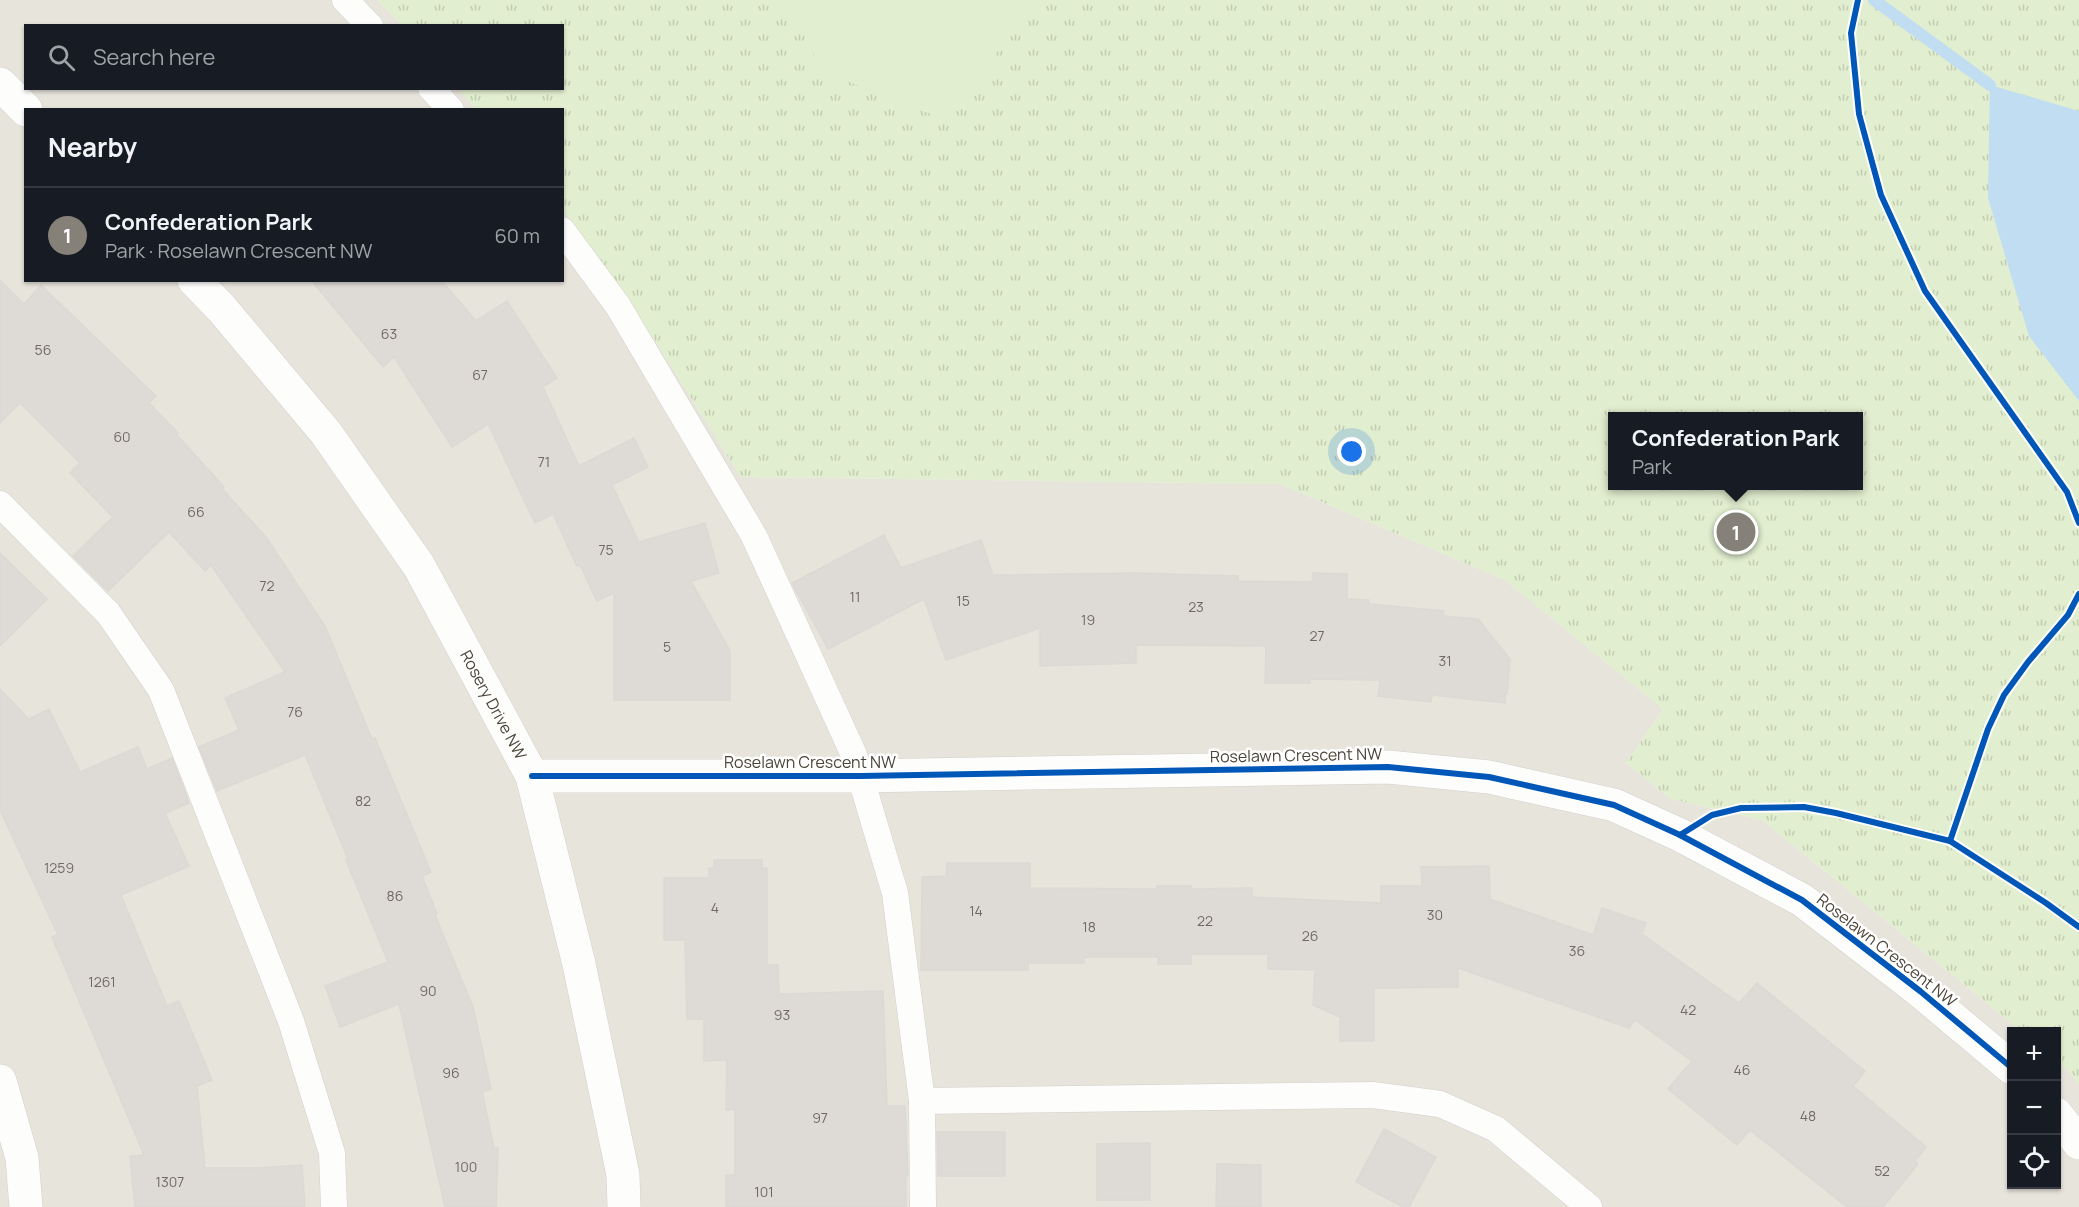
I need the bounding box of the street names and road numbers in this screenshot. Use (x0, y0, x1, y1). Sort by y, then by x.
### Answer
street label: Rosery Drive NW (455, 646, 532, 763)
street label: Roselawn Crescent NW (1210, 742, 1382, 767)
street label: Roselawn Crescent NW (724, 751, 896, 773)
street label: Roselawn Crescent NW (1812, 888, 1962, 1012)

